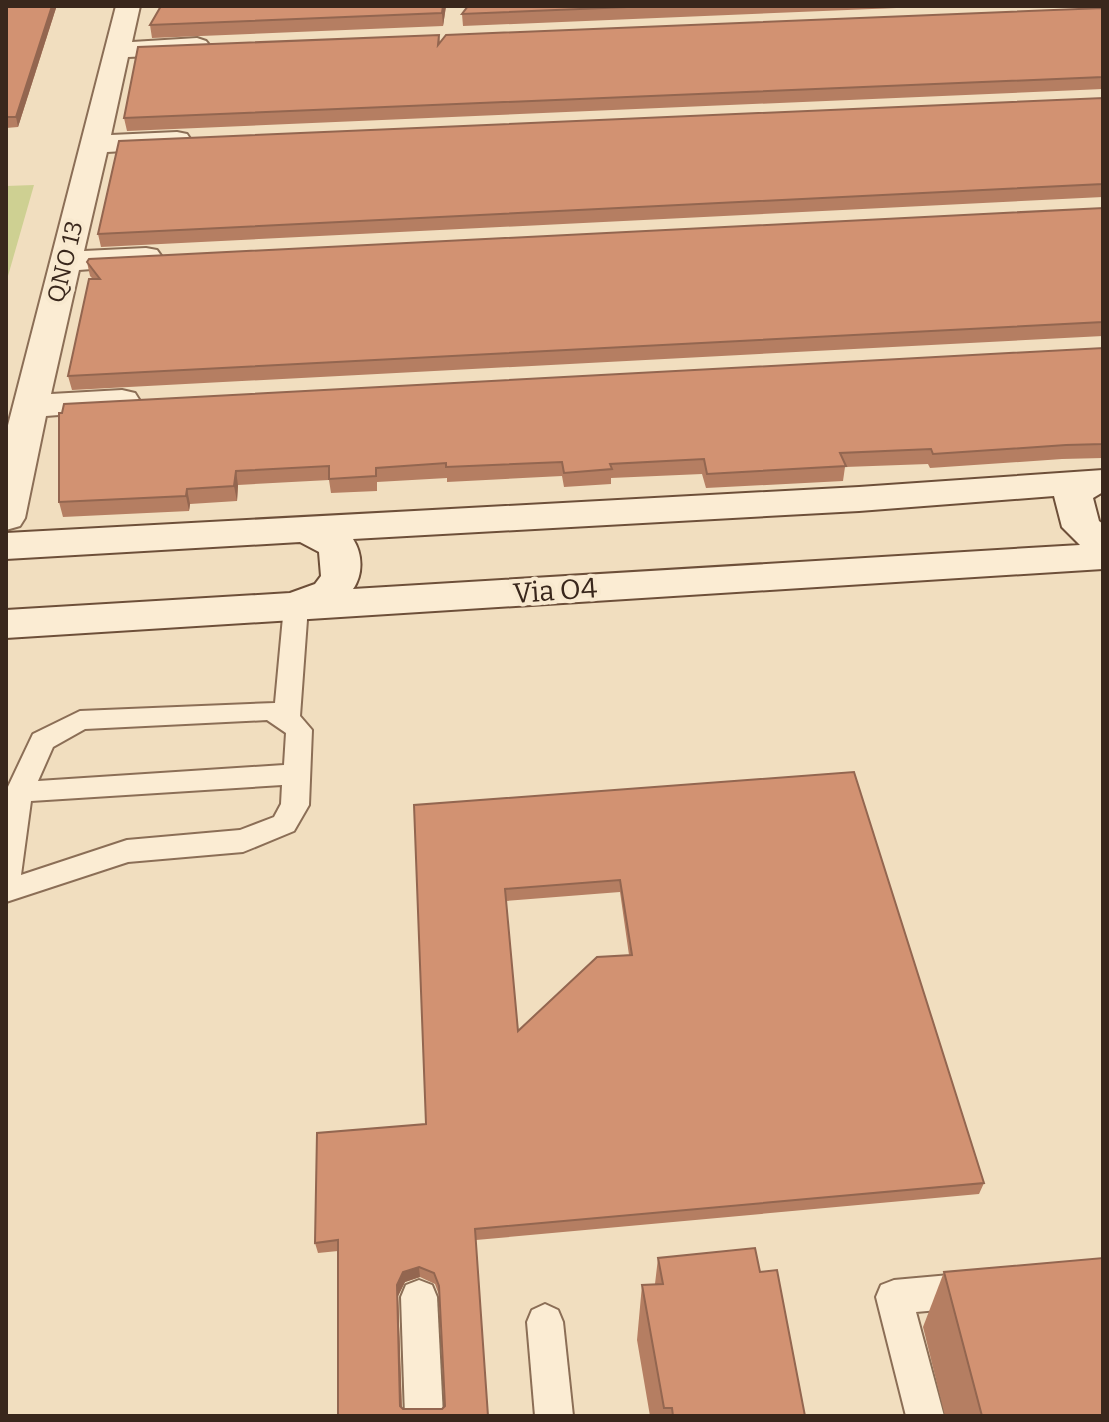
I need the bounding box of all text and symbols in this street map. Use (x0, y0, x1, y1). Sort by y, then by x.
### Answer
street label: QNO 13 (41, 218, 89, 306)
street label: Via O4 (512, 571, 598, 610)

